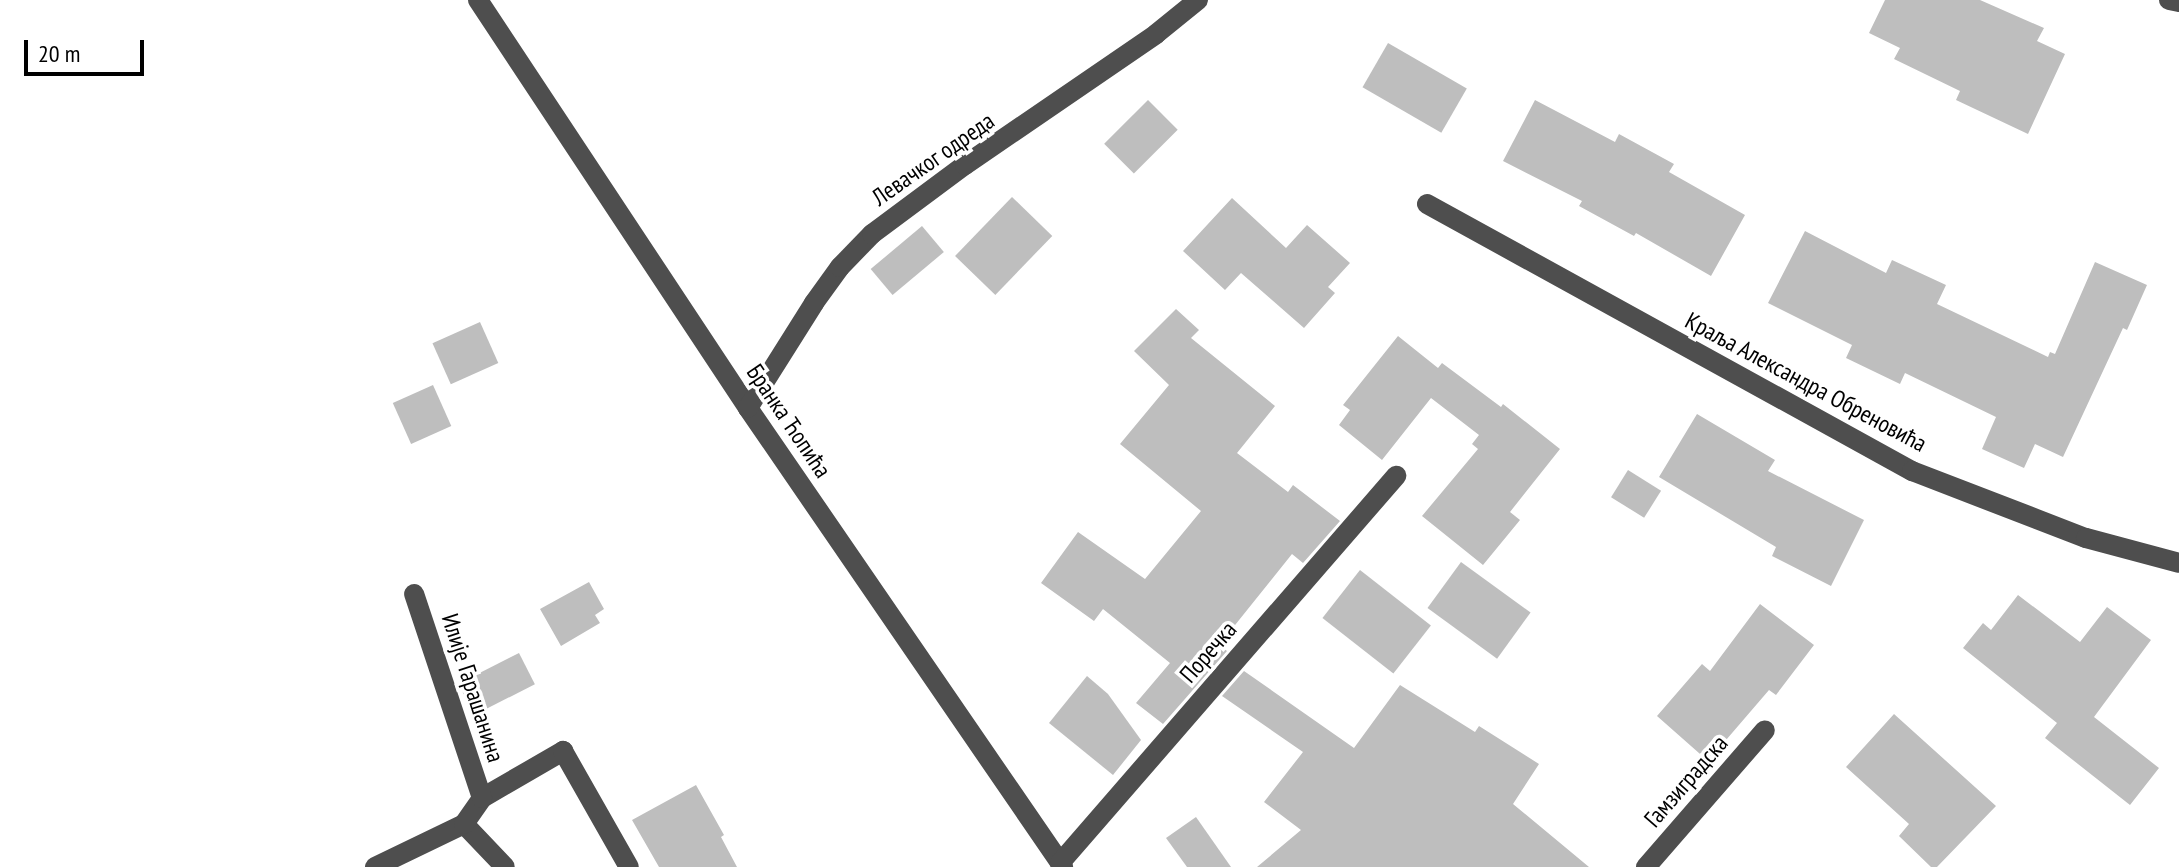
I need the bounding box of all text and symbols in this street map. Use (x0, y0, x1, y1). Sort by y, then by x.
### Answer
scale bar (28, 24, 148, 74)
text: 20 m (38, 38, 80, 69)
street label: Левачког одреда (866, 106, 1000, 212)
street label: Краља Александра Обреновића (1680, 306, 1932, 458)
street label: Бранка Ћопића (740, 359, 838, 483)
street label: Илије Гарашанина (435, 610, 511, 766)
street label: Поречка (1174, 615, 1242, 689)
street label: Гамзиградска (1638, 729, 1734, 833)

